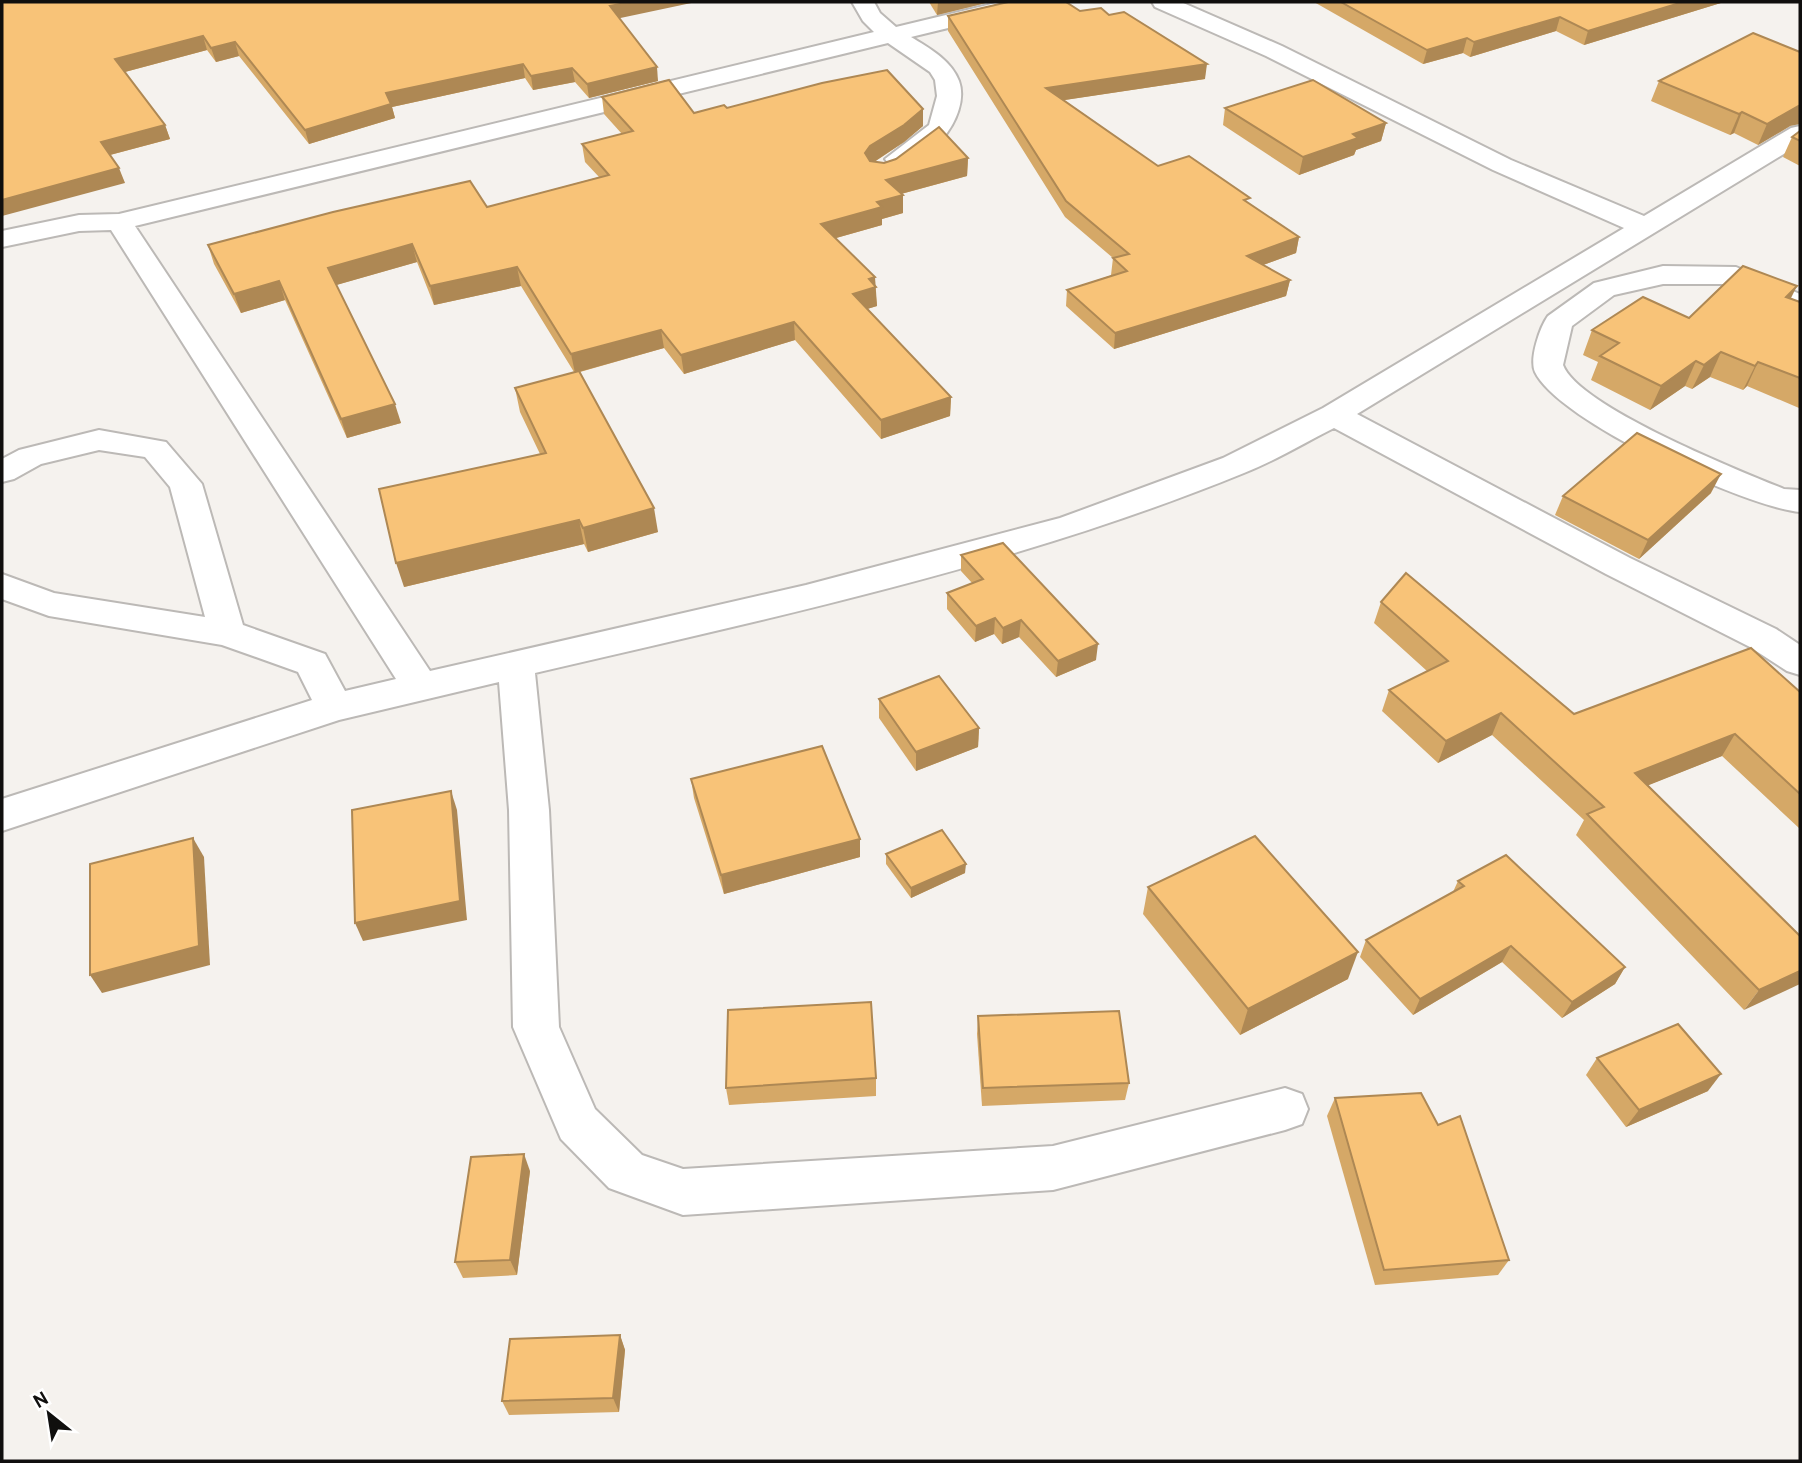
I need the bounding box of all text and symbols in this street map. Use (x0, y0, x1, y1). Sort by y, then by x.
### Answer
north arrow (14, 1379, 84, 1449)
text: N (30, 1387, 53, 1415)

